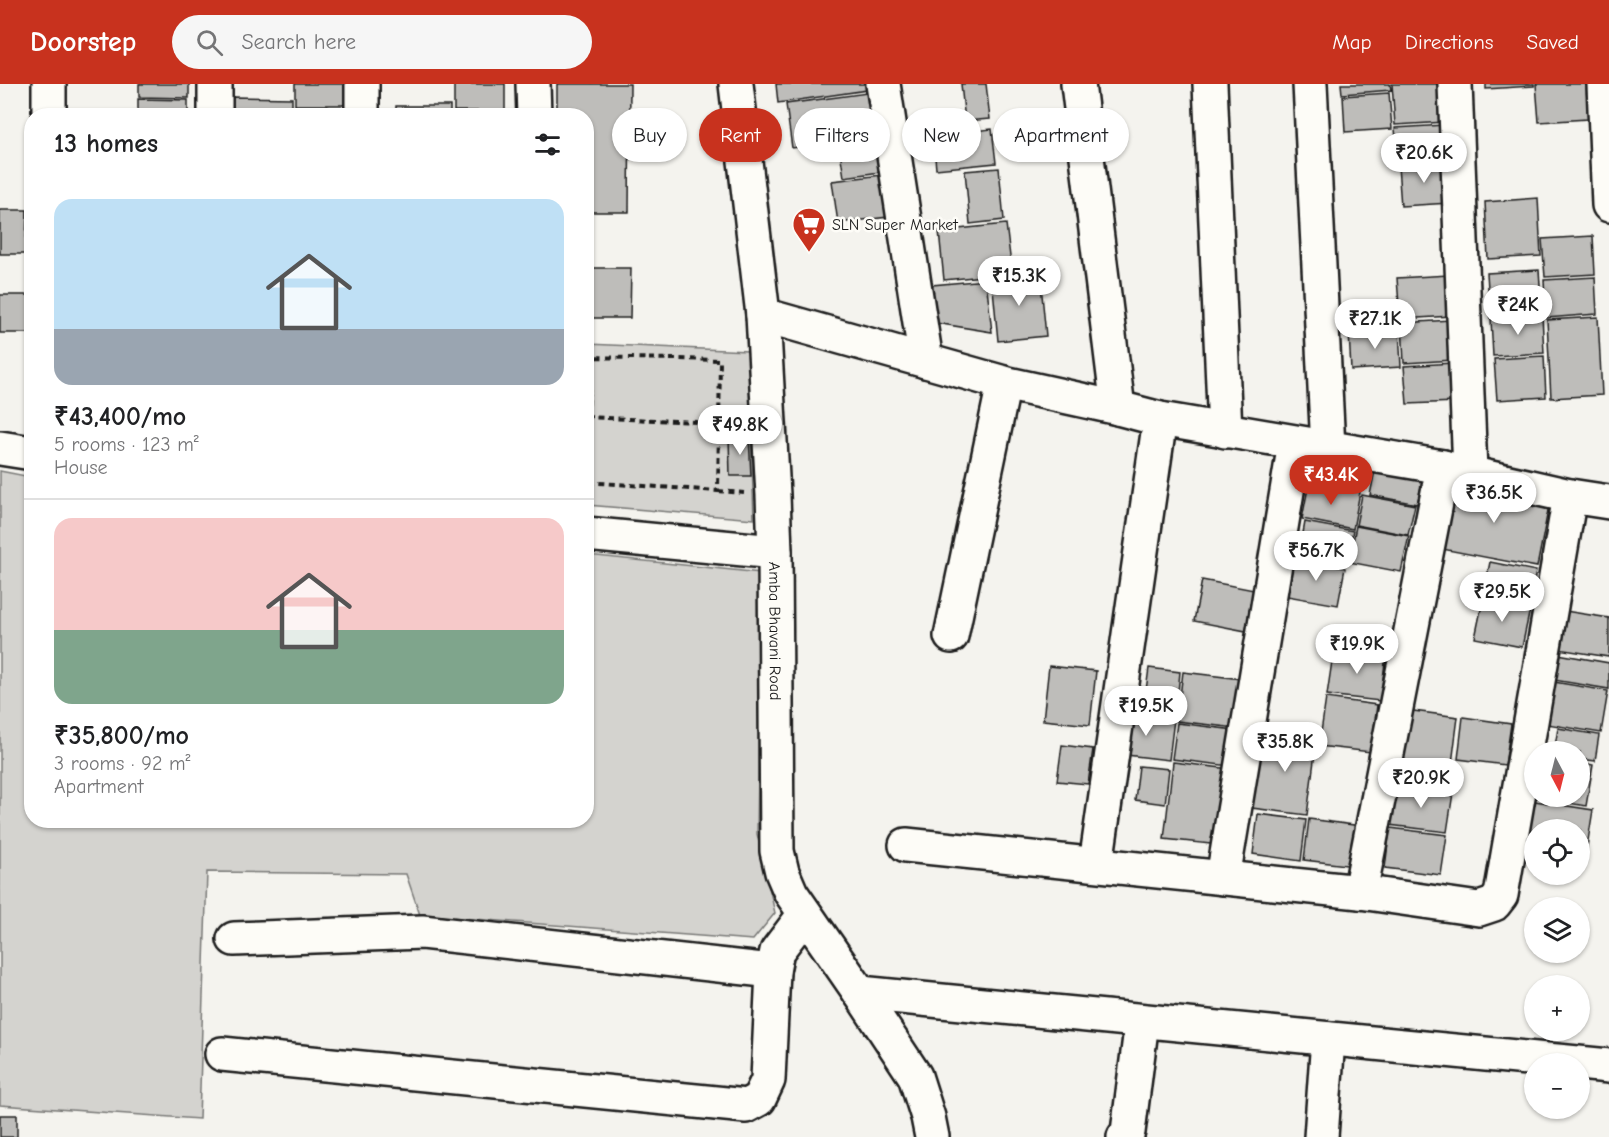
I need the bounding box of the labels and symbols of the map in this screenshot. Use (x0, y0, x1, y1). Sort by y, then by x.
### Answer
pin: ₹20.6K (1375, 133, 1473, 184)
supermarket icon: SLN Super Market (791, 206, 827, 253)
place label: SLN Super Market (832, 216, 958, 234)
pin: ₹15.3K (970, 256, 1068, 307)
pin: ₹24K (1482, 285, 1554, 336)
pin: ₹27.1K (1326, 299, 1424, 350)
pin: ₹49.8K (691, 405, 789, 456)
pin: ₹43.4K (1282, 455, 1380, 506)
pin: ₹36.5K (1445, 473, 1543, 524)
pin: ₹56.7K (1267, 531, 1365, 582)
street label: Amba Bhavani Road (765, 562, 784, 700)
pin: ₹29.5K (1453, 572, 1551, 623)
pin: ₹19.9K (1308, 624, 1406, 675)
pin: ₹19.5K (1097, 686, 1195, 737)
pin: ₹35.8K (1236, 722, 1334, 773)
north arrow (1524, 741, 1590, 807)
pin: ₹20.9K (1372, 758, 1470, 809)

